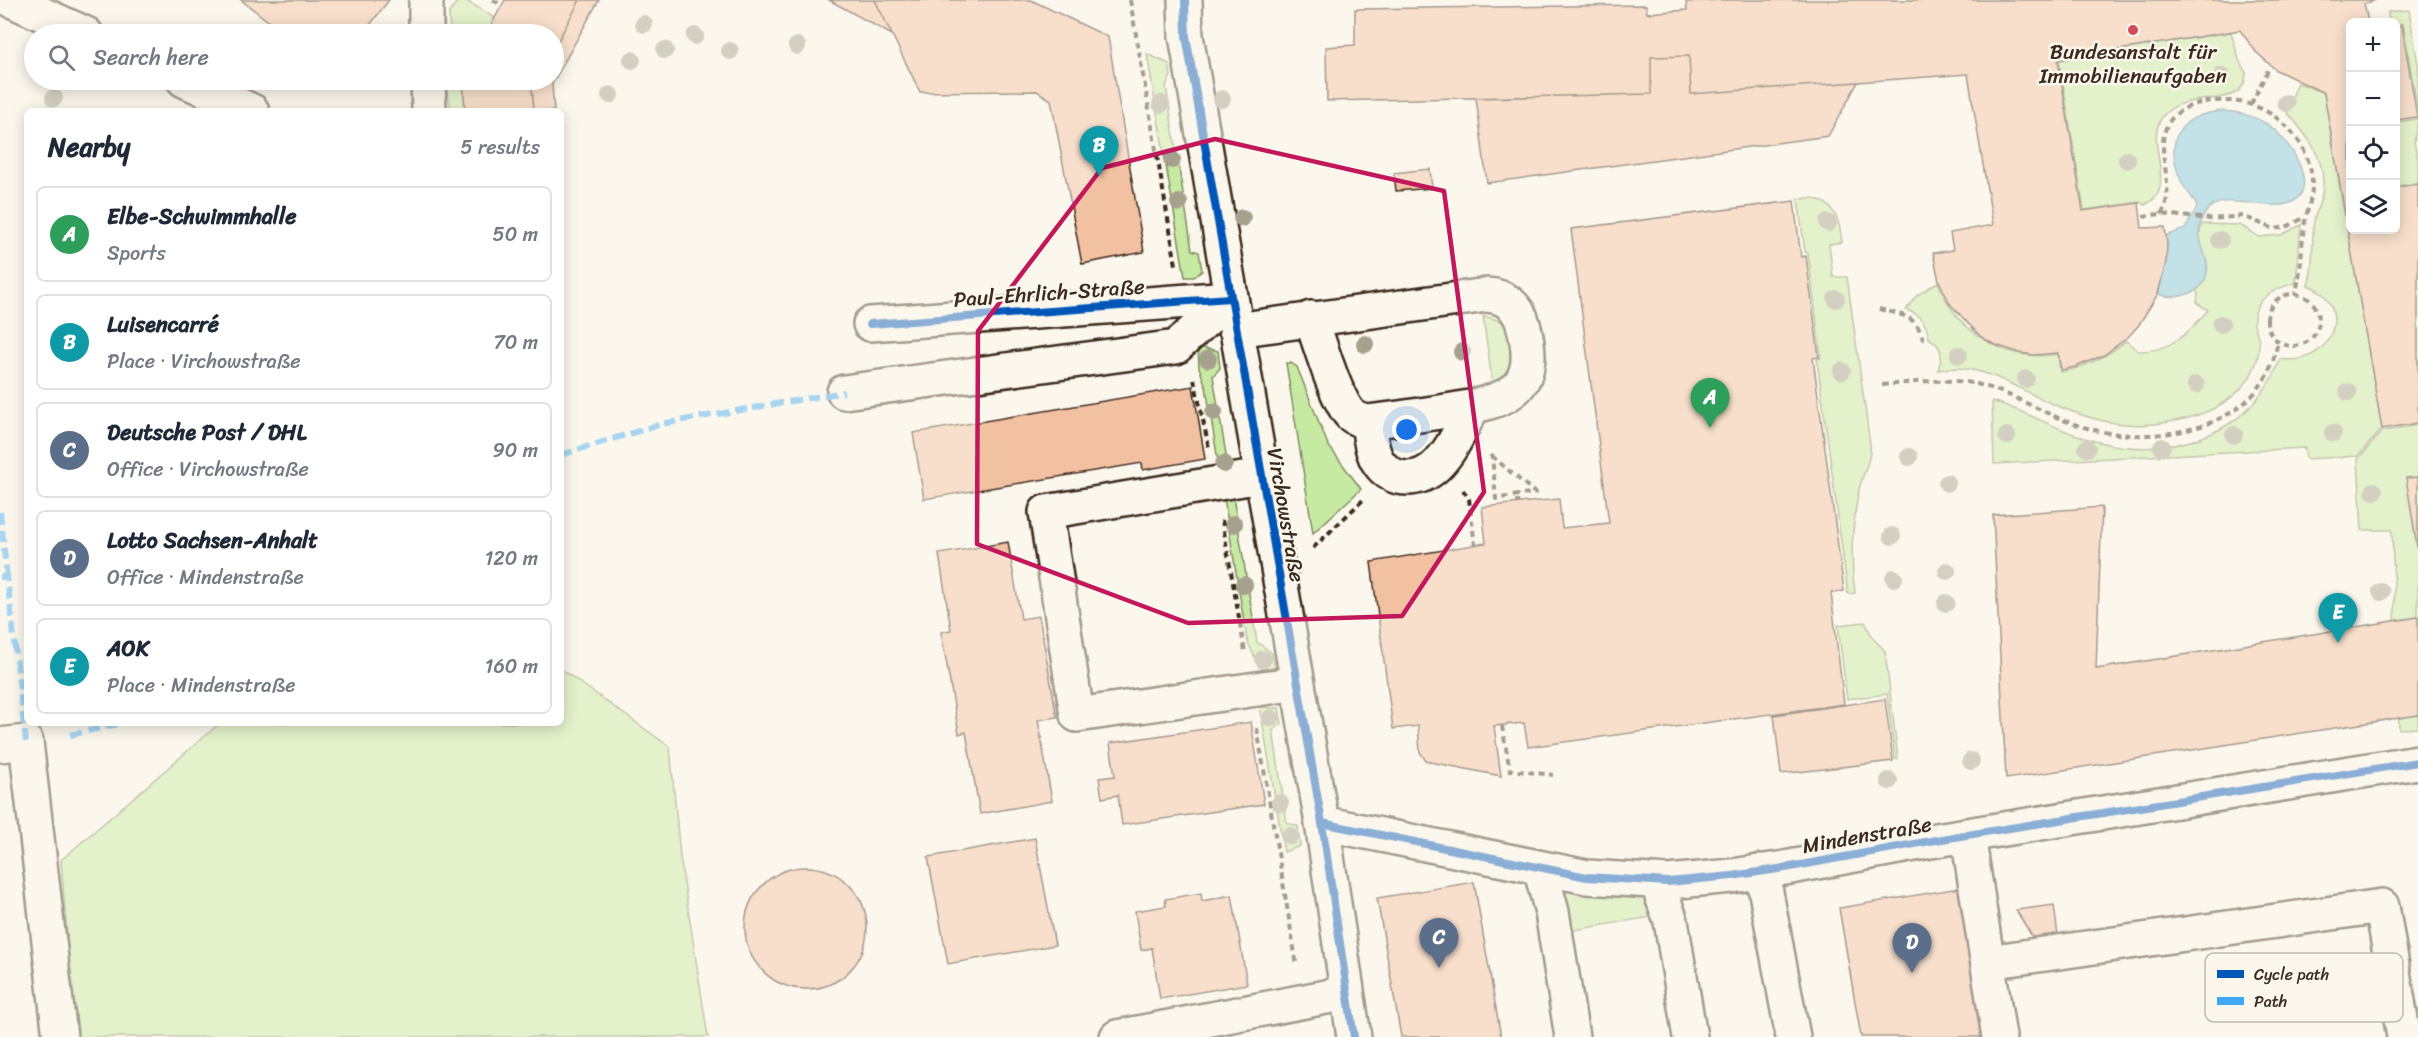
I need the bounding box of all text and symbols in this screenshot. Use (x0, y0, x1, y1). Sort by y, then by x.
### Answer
map controls (2346, 18, 2400, 234)
button: + (2346, 18, 2400, 72)
marker: Bundesanstalt für Immobilienaufgaben (2126, 23, 2140, 37)
search box (24, 24, 564, 90)
place label: Bundesanstalt für Immobilienaufgaben (2038, 33, 2227, 95)
text: Search here (93, 38, 209, 77)
icon: search (45, 41, 78, 74)
button: − (2346, 72, 2400, 126)
text: Nearby (48, 124, 130, 170)
pin: B (1080, 126, 1118, 176)
button: locate (2346, 126, 2400, 180)
text: 5 results (461, 130, 540, 165)
button: layers (2346, 180, 2400, 234)
text: Elbe-Schwimmhalle (107, 197, 297, 236)
text: A (63, 217, 76, 252)
text: 50 m (493, 217, 538, 252)
text: Sports (107, 236, 166, 271)
street label: Paul-Ehrlich-Straße (952, 267, 1146, 319)
text: Luisencarré (107, 305, 219, 344)
text: B (63, 325, 76, 360)
text: 70 m (493, 325, 538, 360)
text: Place · Virchowstraße (107, 344, 301, 379)
pin: A (1690, 378, 1730, 428)
text: Deutsche Post / DHL (107, 413, 307, 452)
your location (1392, 415, 1421, 444)
text: C (63, 433, 76, 468)
text: 90 m (493, 433, 538, 468)
street label: Virchowstraße (1255, 445, 1317, 586)
text: Office · Virchowstraße (107, 452, 309, 487)
text: Lotto Sachsen-Anhalt (107, 521, 318, 560)
text: D (64, 541, 75, 576)
text: 120 m (485, 541, 538, 576)
text: Office · Mindenstraße (107, 560, 304, 595)
pin: E (2318, 594, 2358, 643)
text: AOK (107, 629, 149, 668)
text: E (64, 649, 75, 684)
text: 160 m (485, 649, 538, 684)
text: Place · Mindenstraße (107, 668, 295, 703)
street label: Mindenstraße (1799, 805, 1935, 865)
pin: C (1420, 918, 1458, 968)
pin: D (1892, 924, 1932, 973)
legend (2205, 953, 2403, 1022)
text: Cycle path (2254, 960, 2329, 989)
text: Path (2254, 987, 2287, 1016)

